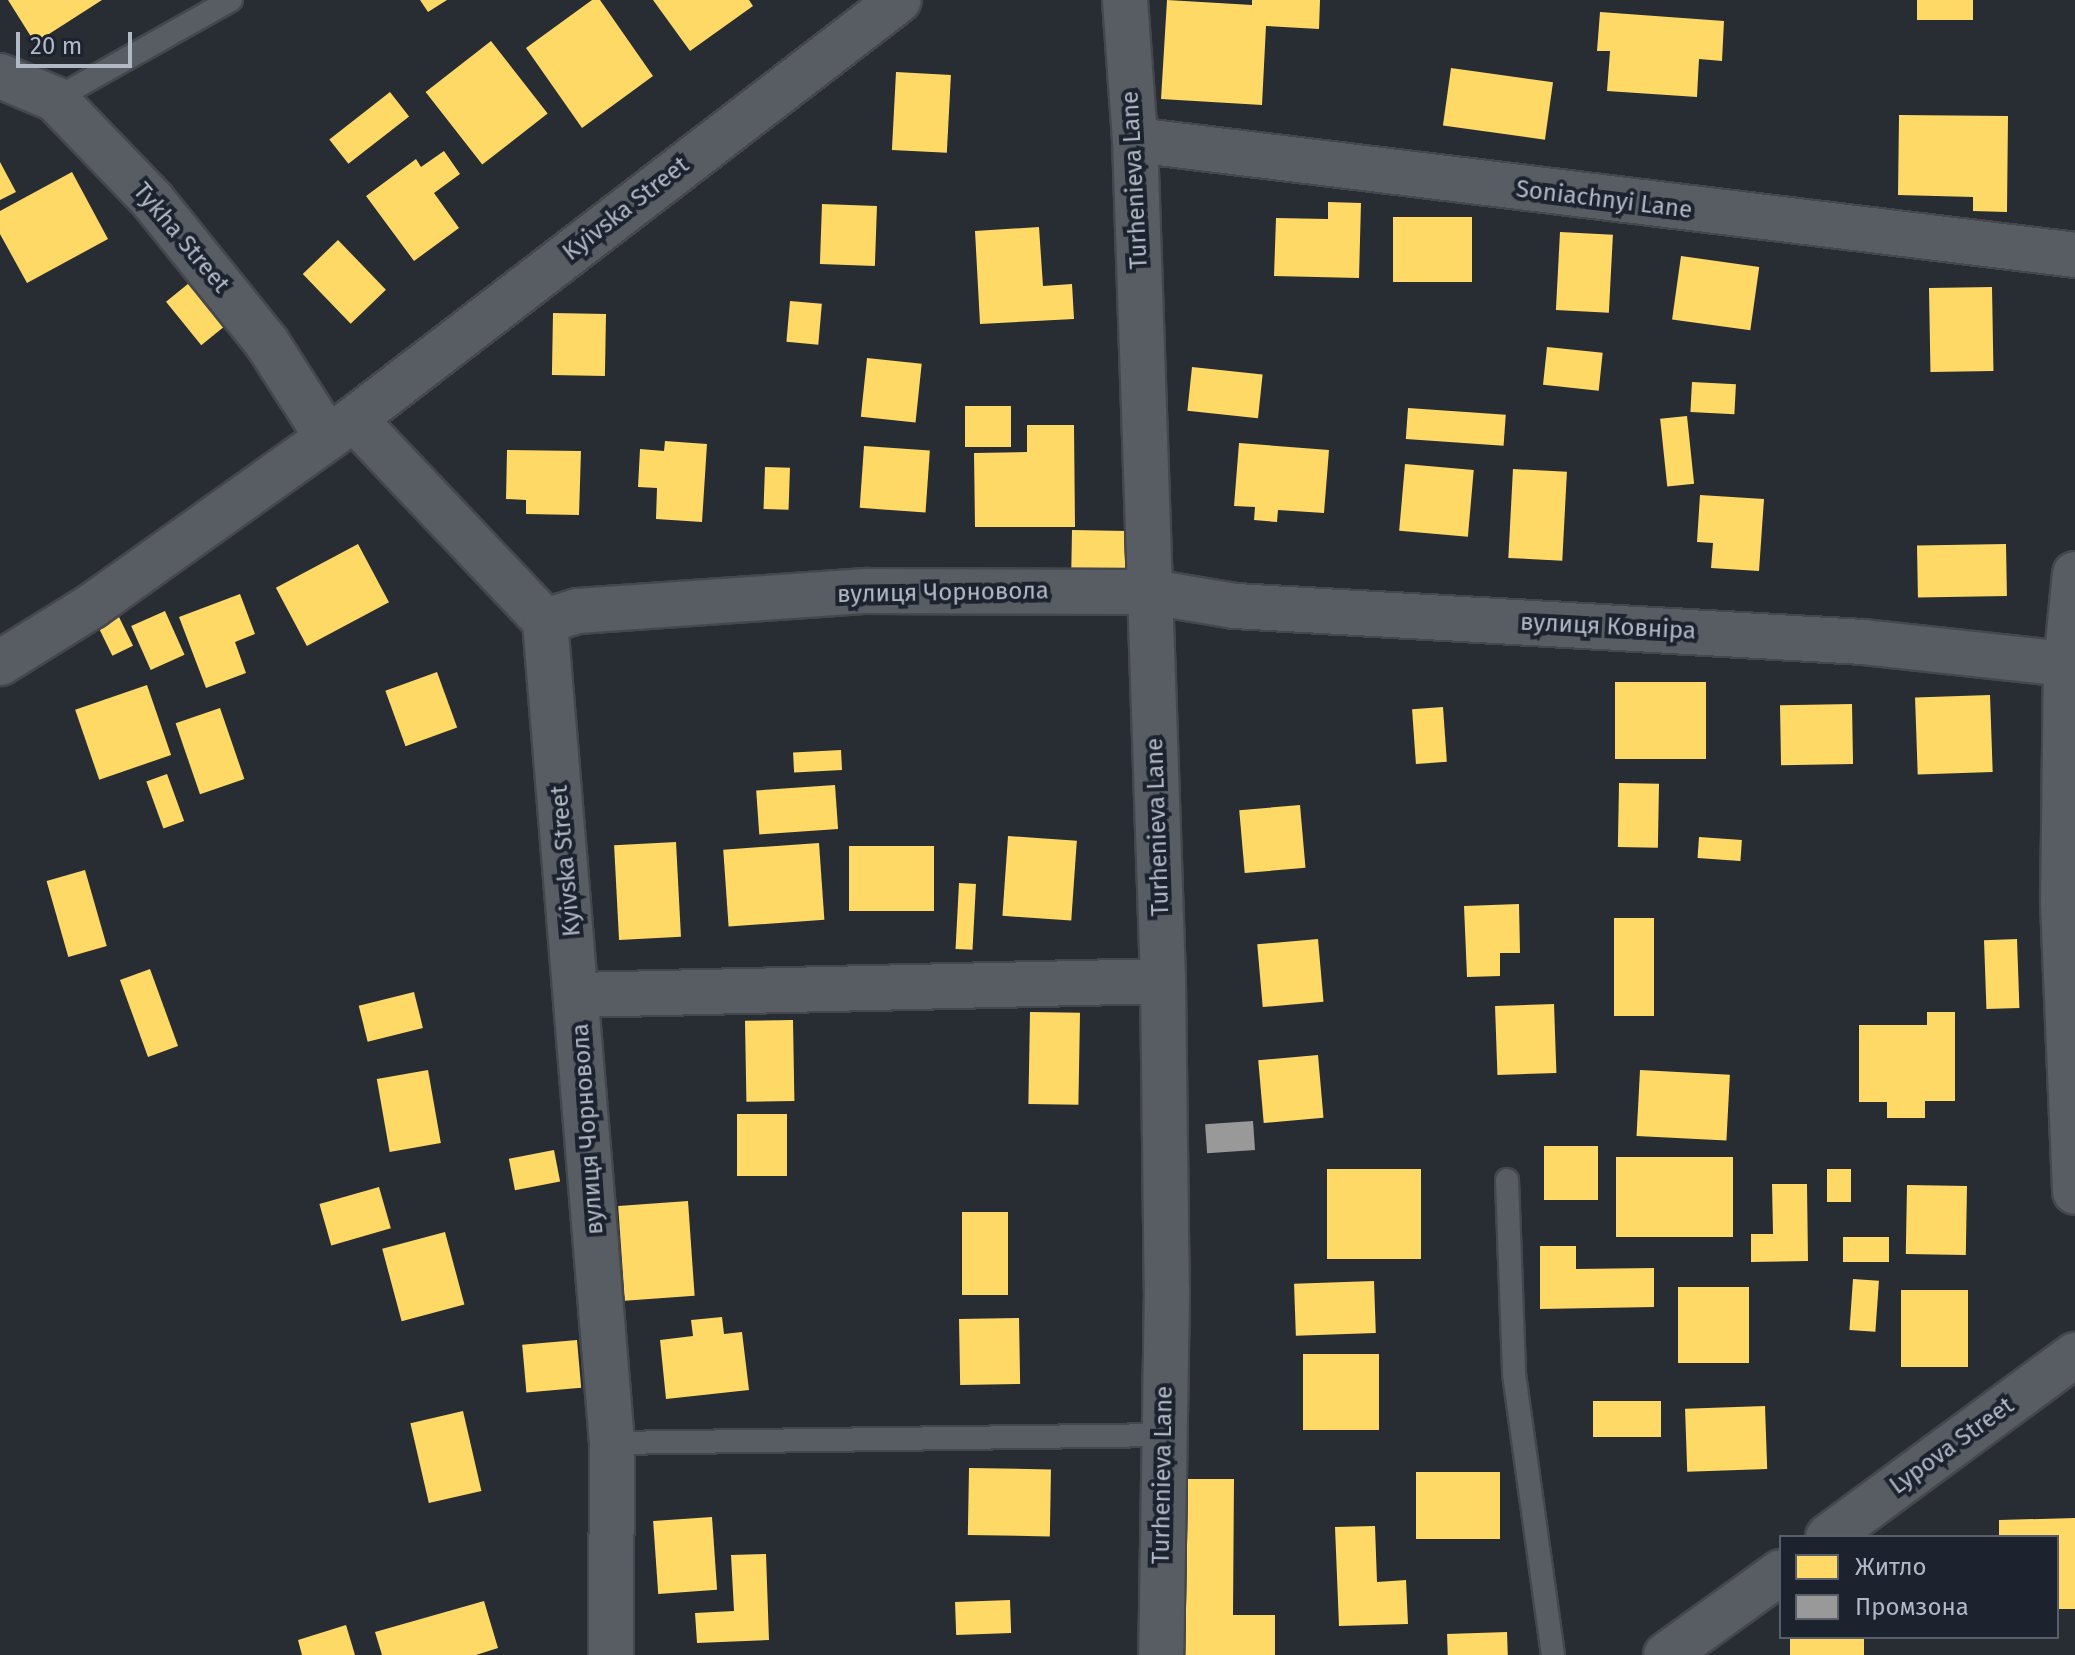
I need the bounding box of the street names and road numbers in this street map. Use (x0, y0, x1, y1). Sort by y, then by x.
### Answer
street label: Turhenieva Lane (1116, 90, 1154, 270)
street label: Kyivska Street (557, 151, 695, 267)
street label: Soniachnyi Lane (1514, 175, 1694, 225)
street label: Tykha Street (127, 177, 235, 299)
street label: вулиця Чорновола (837, 577, 1049, 609)
street label: вулиця Ковніра (1519, 608, 1697, 646)
street label: Turhenieva Lane (1140, 737, 1176, 917)
street label: Kyivska Street (545, 784, 587, 938)
street label: вулиця Чорновола (566, 1022, 610, 1236)
street label: Turhenieva Lane (1147, 1386, 1179, 1564)
street label: Lypova Street (1884, 1391, 2020, 1501)

